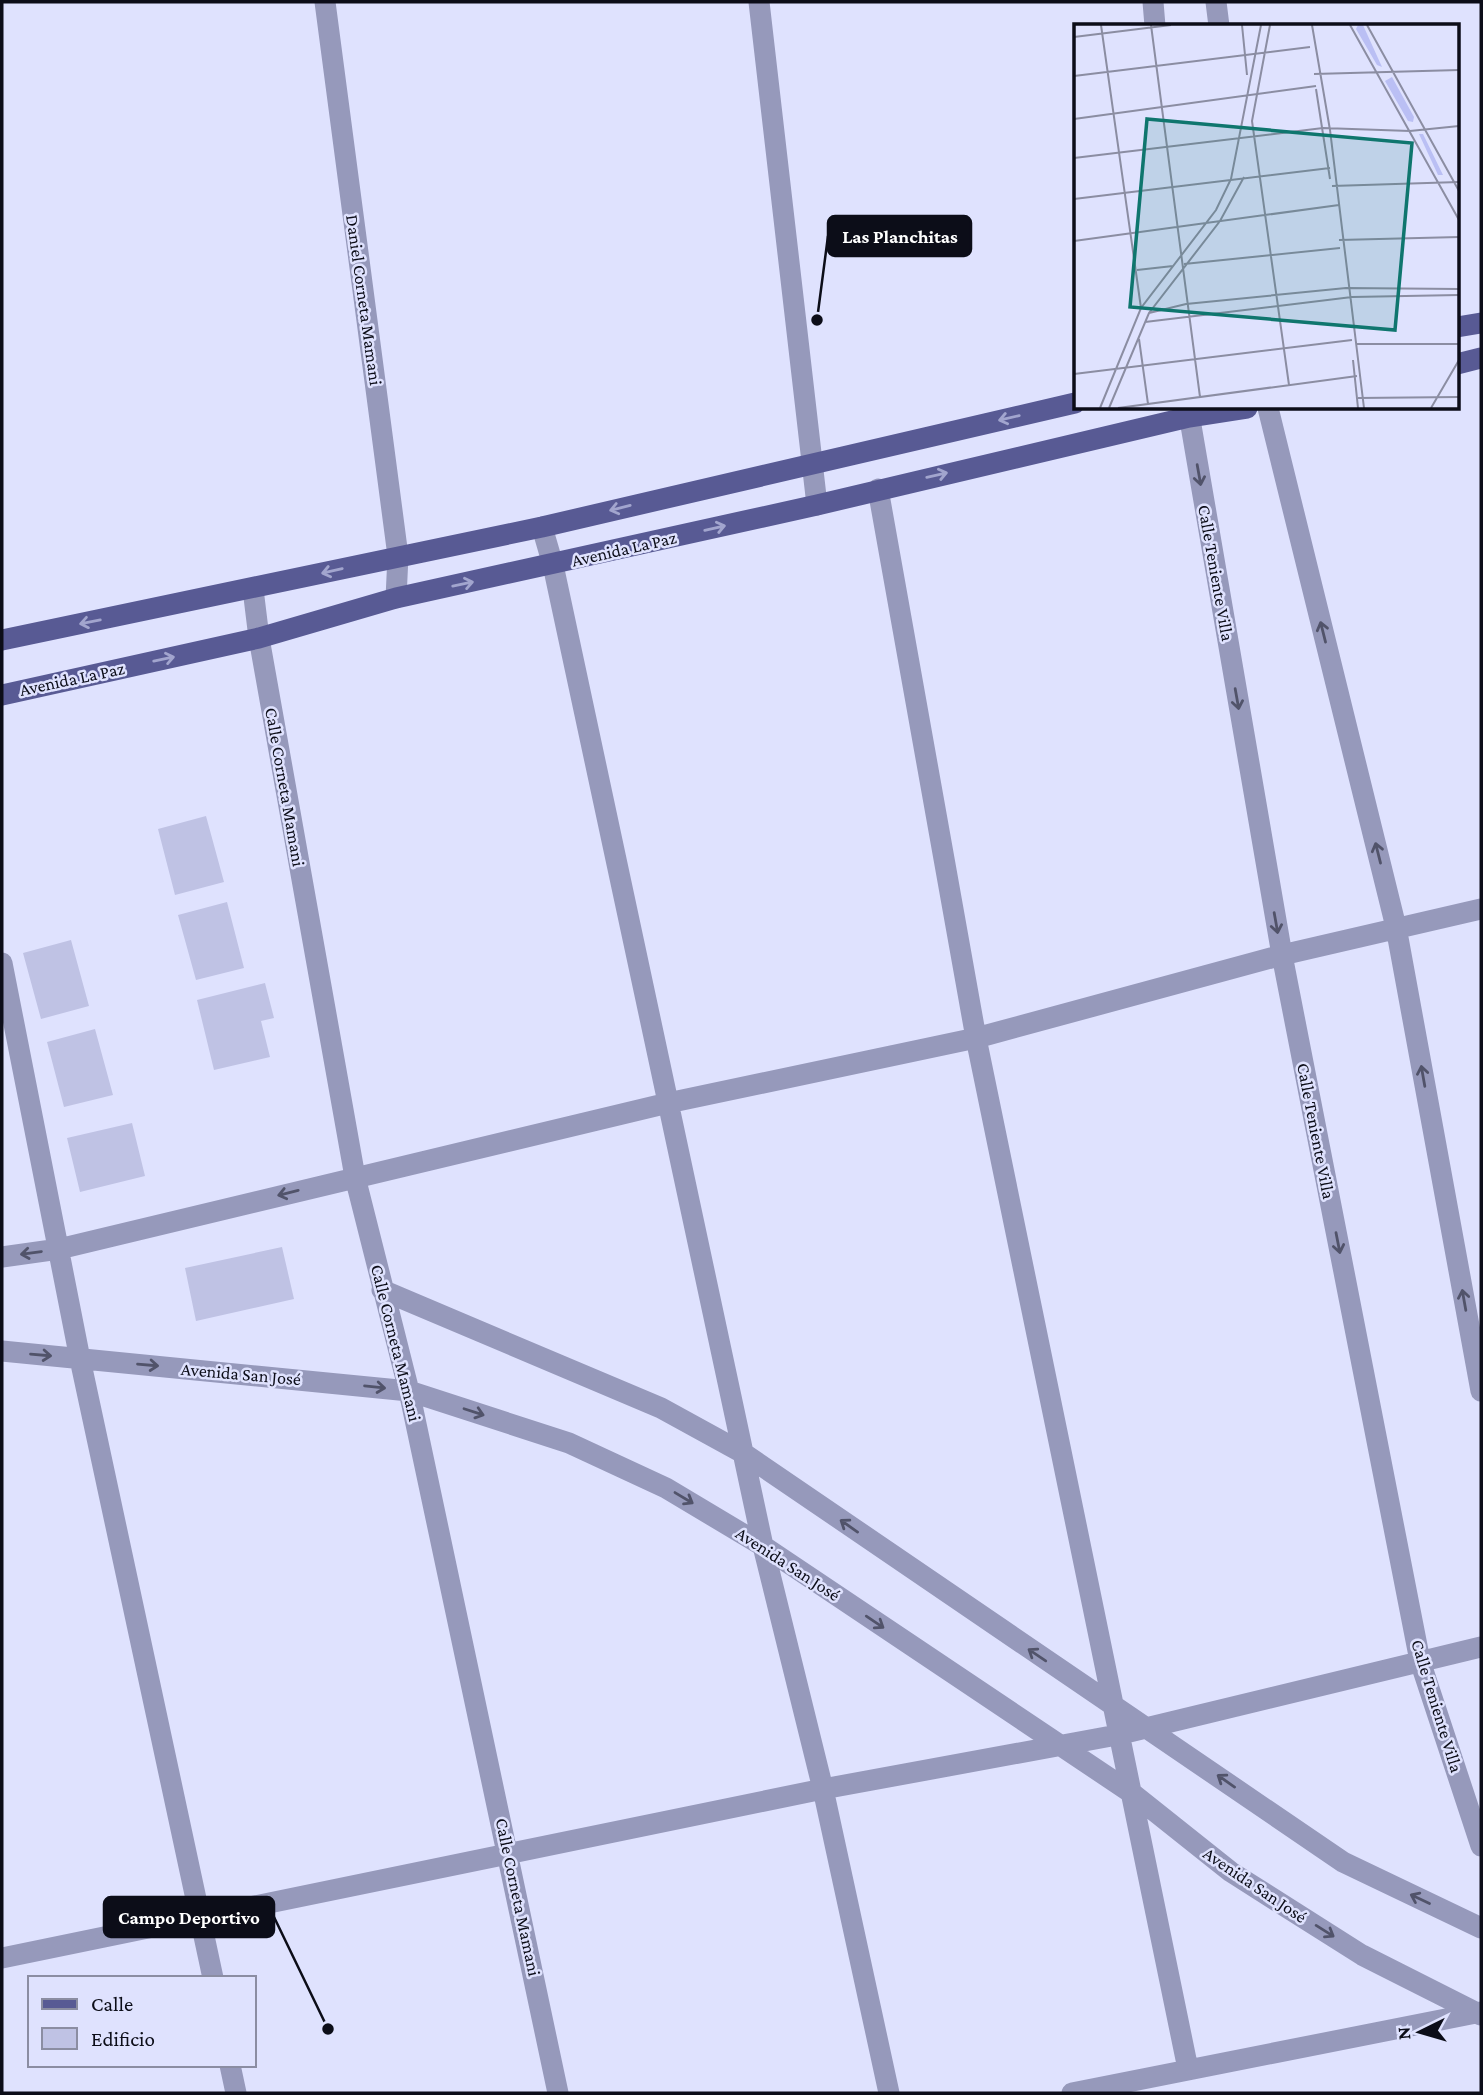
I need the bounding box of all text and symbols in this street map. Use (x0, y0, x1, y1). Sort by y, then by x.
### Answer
inset map (1074, 24, 1458, 410)
street label: Daniel Corneta Mamani (342, 213, 386, 387)
callout: Las Planchitas (828, 216, 971, 256)
text: Las Planchitas (842, 226, 958, 247)
one-way arrow (998, 412, 1021, 425)
one-way arrow (1193, 463, 1206, 486)
one-way arrow (925, 468, 947, 481)
one-way arrow (609, 502, 632, 516)
street label: Calle Teniente Villa (1194, 503, 1238, 643)
one-way arrow (703, 521, 726, 535)
street label: Avenida La Paz (570, 527, 679, 571)
one-way arrow (321, 565, 344, 579)
one-way arrow (451, 577, 474, 590)
one-way arrow (79, 616, 102, 630)
one-way arrow (1316, 622, 1329, 644)
one-way arrow (152, 652, 175, 666)
street label: Avenida La Paz (18, 658, 127, 700)
one-way arrow (1231, 687, 1245, 710)
street label: Calle Corneta Mamani (261, 706, 309, 868)
one-way arrow (1370, 842, 1384, 865)
one-way arrow (1270, 912, 1283, 934)
street label: Calle Teniente Villa (1293, 1061, 1339, 1201)
one-way arrow (1416, 1065, 1429, 1088)
one-way arrow (278, 1187, 300, 1200)
one-way arrow (1332, 1231, 1346, 1254)
one-way arrow (20, 1247, 42, 1260)
street label: Calle Corneta Mamani (367, 1262, 425, 1424)
one-way arrow (1457, 1289, 1471, 1312)
one-way arrow (29, 1349, 52, 1362)
one-way arrow (137, 1359, 159, 1372)
street label: Avenida San José (180, 1359, 302, 1389)
one-way arrow (363, 1381, 386, 1394)
one-way arrow (463, 1407, 485, 1419)
one-way arrow (673, 1492, 693, 1506)
one-way arrow (840, 1519, 859, 1533)
street label: Avenida San José (732, 1523, 844, 1605)
one-way arrow (865, 1615, 884, 1629)
street label: Calle Teniente Villa (1407, 1637, 1467, 1775)
one-way arrow (1027, 1648, 1047, 1662)
one-way arrow (1217, 1774, 1236, 1788)
street label: Calle Corneta Mamani (491, 1816, 545, 1978)
street label: Avenida San José (1199, 1843, 1311, 1927)
one-way arrow (1410, 1892, 1431, 1905)
callout: Campo Deportivo (104, 1897, 274, 1937)
text: Campo Deportivo (118, 1907, 260, 1928)
one-way arrow (1314, 1924, 1334, 1938)
legend (28, 1976, 256, 2067)
text: Calle (91, 1992, 133, 2016)
north arrow (1385, 1997, 1455, 2067)
text: N (1393, 2026, 1415, 2041)
text: Edificio (91, 2027, 155, 2051)

